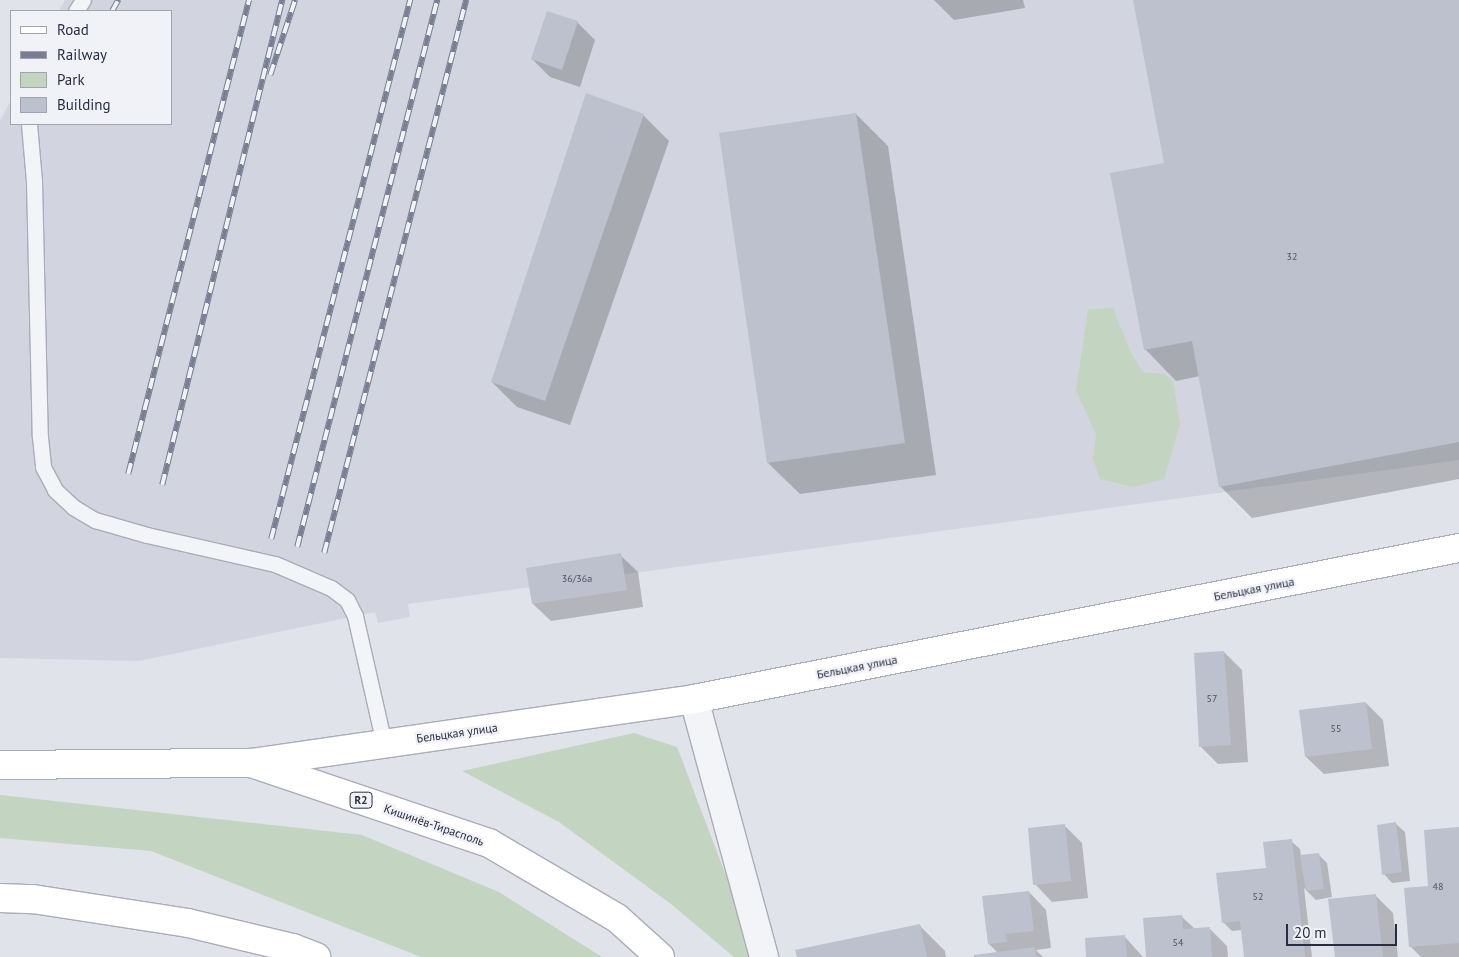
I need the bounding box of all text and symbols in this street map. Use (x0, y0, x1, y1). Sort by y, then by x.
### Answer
legend (10, 10, 172, 125)
text: Road (57, 20, 89, 39)
text: Railway (57, 45, 107, 64)
text: Park (57, 70, 85, 89)
text: Building (57, 95, 111, 114)
house number: 32 (1287, 251, 1297, 263)
house number: 36/36а (562, 573, 592, 585)
street label: Бельцкая улица (1213, 574, 1295, 604)
street label: Бельцкая улица (816, 652, 898, 682)
house number: 57 (1207, 693, 1217, 705)
street label: Бельцкая улица (416, 720, 498, 746)
house number: 55 (1331, 723, 1341, 735)
road number: R2 (348, 792, 374, 808)
street label: Кишинёв-Тирасполь (382, 801, 486, 849)
house number: 48 (1433, 881, 1443, 893)
house number: 52 (1253, 891, 1263, 903)
scale bar (1289, 914, 1400, 946)
text: 20 m (1294, 923, 1327, 942)
house number: 54 (1173, 937, 1183, 949)

